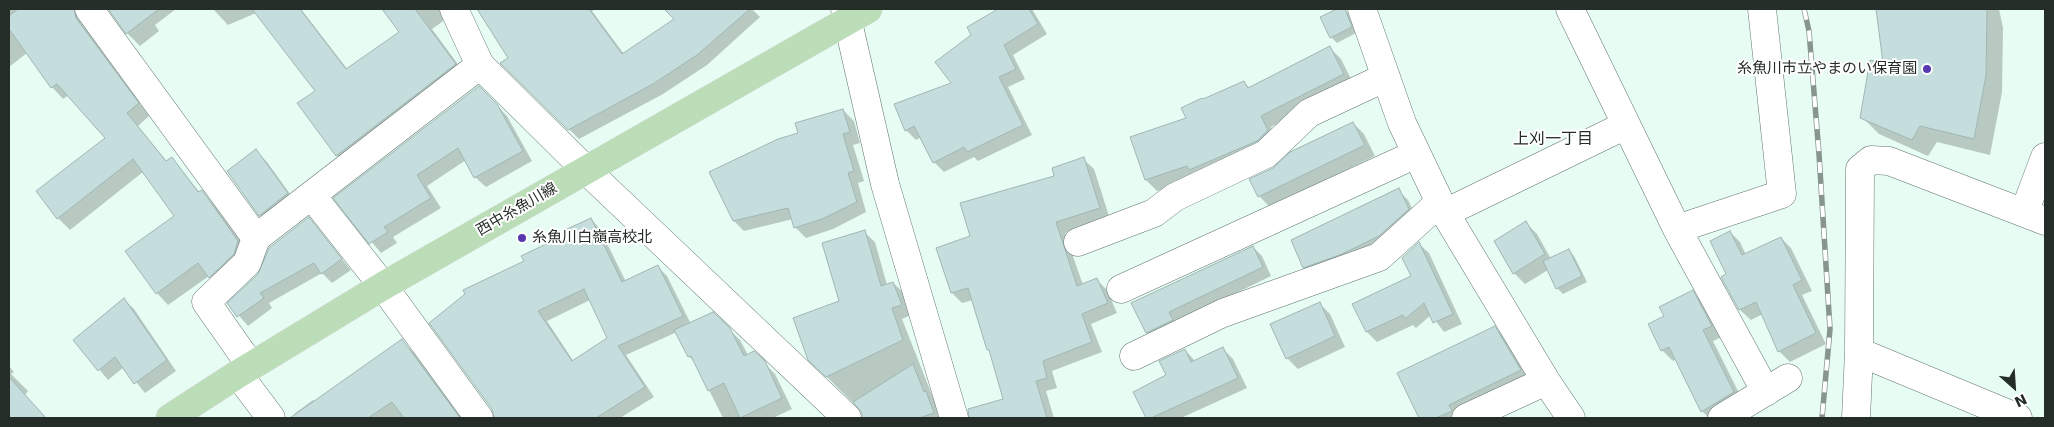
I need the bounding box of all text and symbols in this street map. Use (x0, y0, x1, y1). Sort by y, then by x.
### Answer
place label: 糸魚川市立やまのい保育園 (1737, 60, 1917, 78)
marker: 糸魚川市立やまのい保育園 (1921, 63, 1933, 75)
district label: 上刈一丁目 (1513, 130, 1593, 150)
street label: 西中糸魚川線 (474, 180, 560, 240)
place label: 糸魚川白嶺高校北 (532, 229, 652, 247)
marker: 糸魚川白嶺高校北 (516, 232, 528, 244)
north arrow (1989, 362, 2039, 412)
text: N (2012, 391, 2029, 410)

